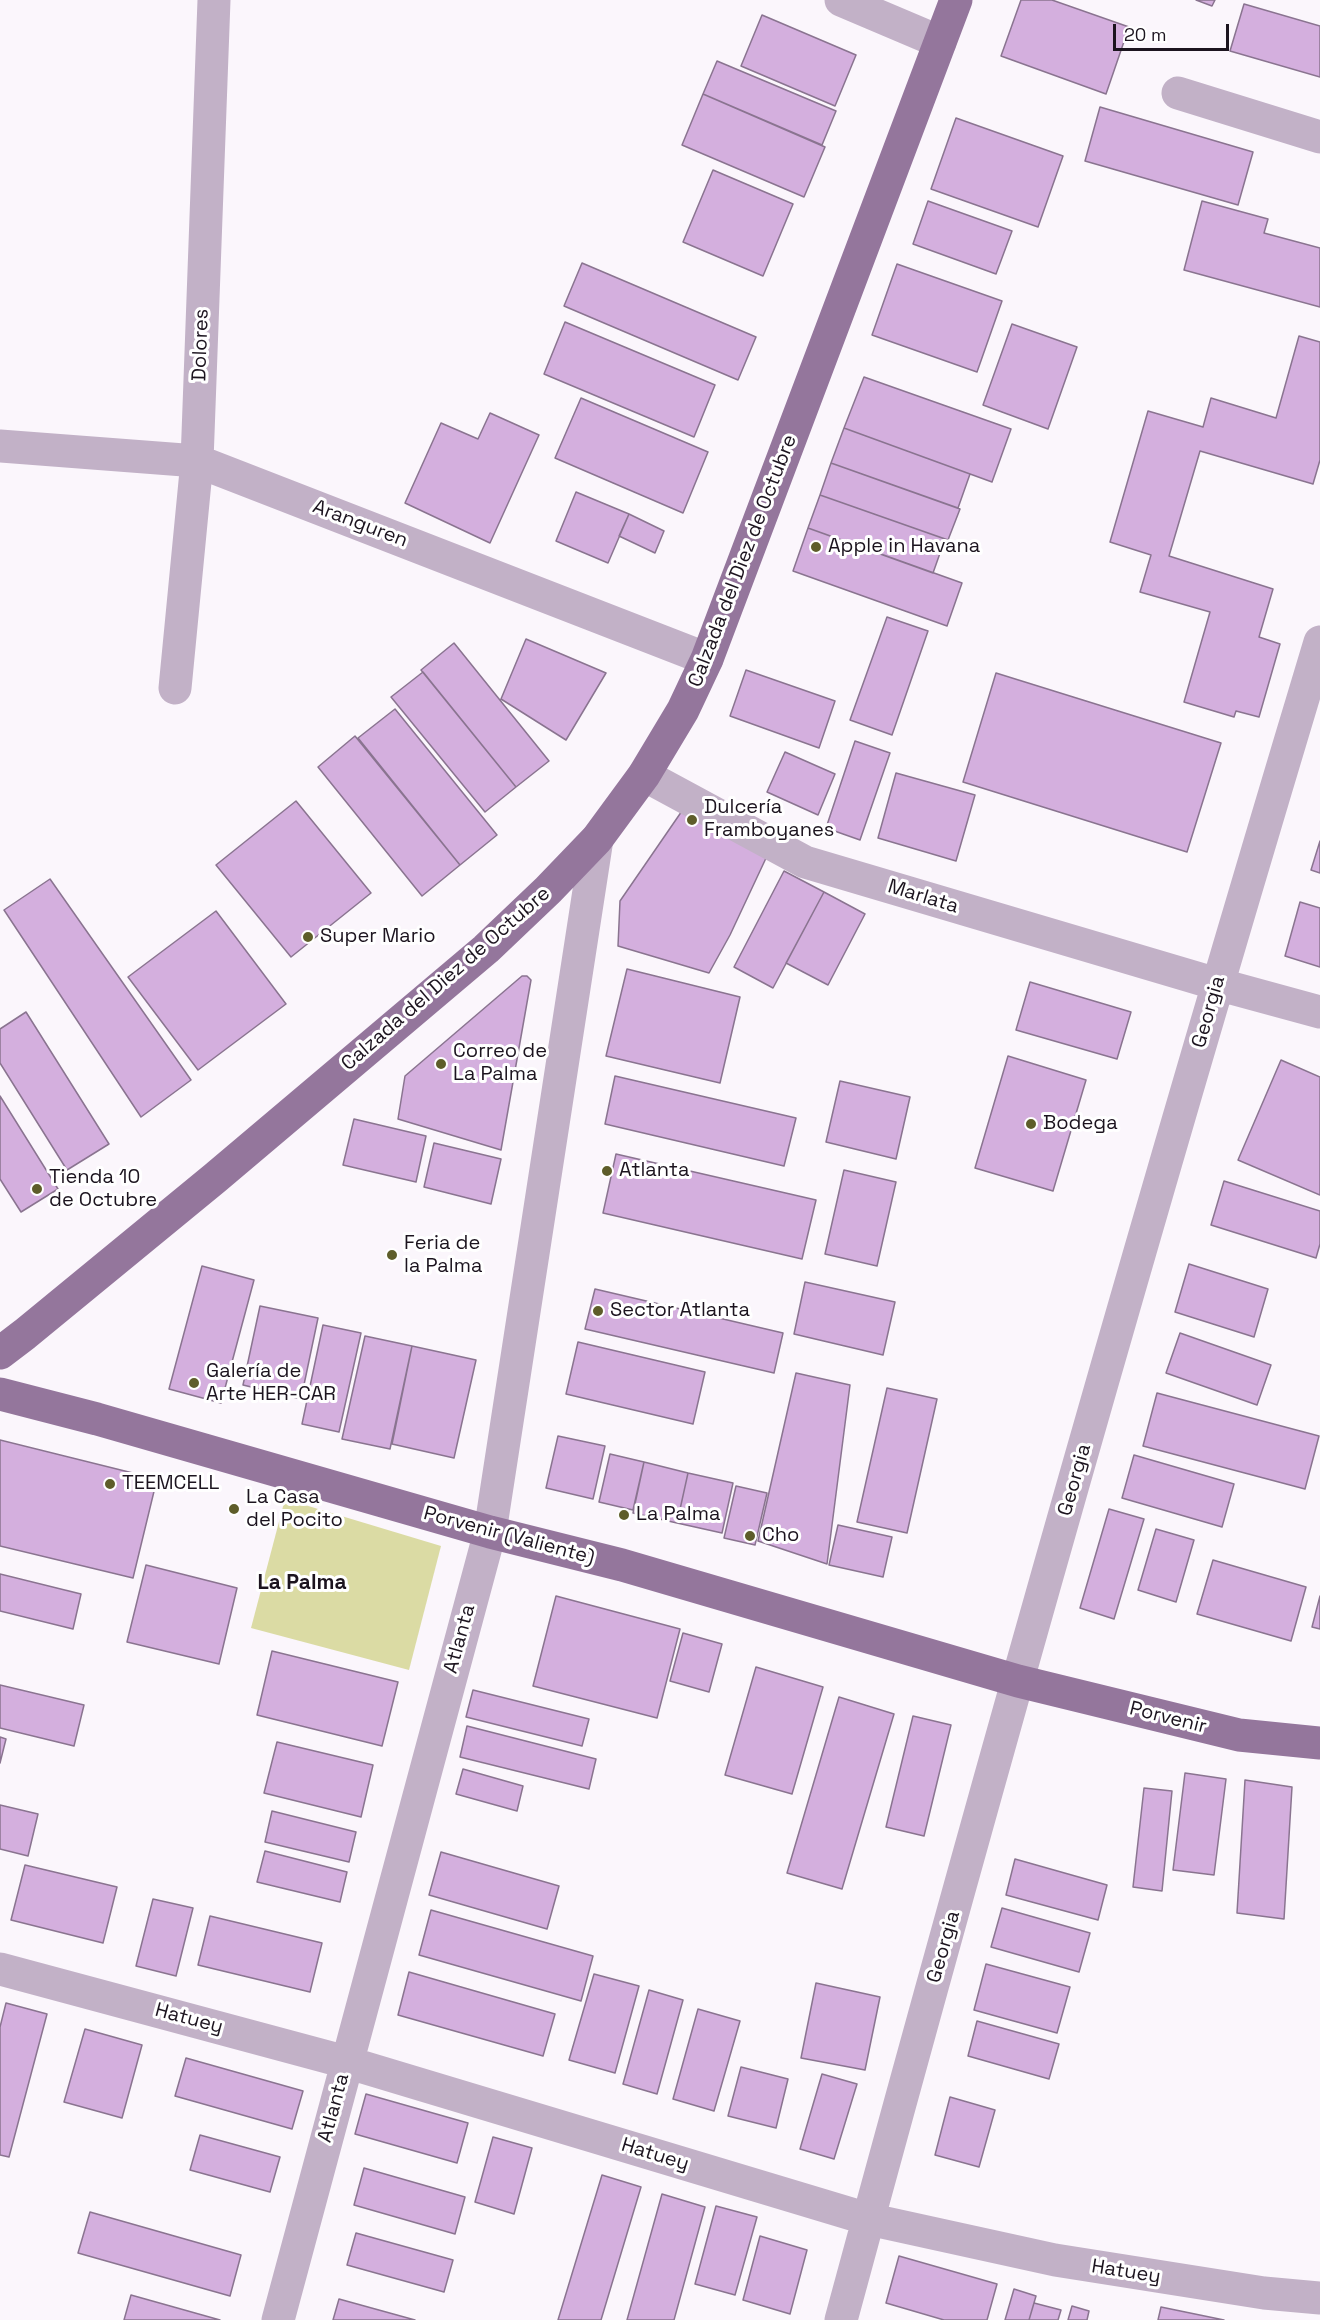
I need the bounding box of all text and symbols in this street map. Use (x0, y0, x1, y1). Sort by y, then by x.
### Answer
scale bar (1116, 12, 1232, 50)
text: 20 m (1124, 23, 1167, 46)
street label: Dolores (188, 308, 214, 382)
street label: Calzada del Diez de Octubre (684, 431, 802, 691)
street label: Aranguren (309, 495, 411, 553)
place label: Apple in Havana (828, 535, 980, 559)
marker: Apple in Havana (809, 540, 823, 554)
place label: Dulcería Framboyanes (704, 796, 834, 843)
marker: Dulcería Framboyanes (685, 813, 699, 827)
street label: Marlata (885, 875, 961, 919)
street label: Calzada del Diez de Octubre (337, 882, 555, 1076)
place label: Super Mario (320, 925, 435, 949)
marker: Super Mario (301, 930, 315, 944)
street label: Georgia (1187, 973, 1231, 1051)
place label: Correo de La Palma (453, 1040, 547, 1087)
marker: Correo de La Palma (434, 1057, 448, 1071)
place label: Bodega (1043, 1112, 1118, 1136)
marker: Bodega (1024, 1117, 1038, 1131)
place label: Atlanta (619, 1159, 689, 1183)
marker: Atlanta (600, 1164, 614, 1178)
place label: Tienda 10 de Octubre (49, 1166, 157, 1213)
marker: Tienda 10 de Octubre (30, 1182, 44, 1196)
place label: Feria de la Palma (404, 1232, 482, 1279)
marker: Feria de la Palma (385, 1248, 399, 1262)
place label: Sector Atlanta (610, 1299, 750, 1323)
marker: Sector Atlanta (591, 1304, 605, 1318)
place label: Galería de Arte HER-CAR (206, 1360, 336, 1407)
marker: Galería de Arte HER-CAR (187, 1376, 201, 1390)
street label: Georgia (1053, 1441, 1097, 1519)
place label: TEEMCELL (122, 1472, 220, 1496)
marker: TEEMCELL (103, 1477, 117, 1491)
place label: La Casa del Pocito (246, 1486, 343, 1533)
marker: La Casa del Pocito (227, 1502, 241, 1516)
street label: Porvenir (Valiente) (421, 1502, 597, 1570)
place label: La Palma (636, 1503, 720, 1527)
marker: La Palma (617, 1508, 631, 1522)
place label: Cho (762, 1524, 799, 1548)
marker: Cho (743, 1529, 757, 1543)
district label: La Palma (257, 1570, 347, 1596)
street label: Atlanta (439, 1602, 481, 1676)
street label: Porvenir (1127, 1697, 1209, 1739)
street label: Georgia (922, 1908, 966, 1986)
street label: Hatuey (152, 1998, 226, 2040)
street label: Atlanta (313, 2071, 355, 2145)
street label: Hatuey (618, 2133, 692, 2177)
street label: Hatuey (1090, 2255, 1162, 2289)

